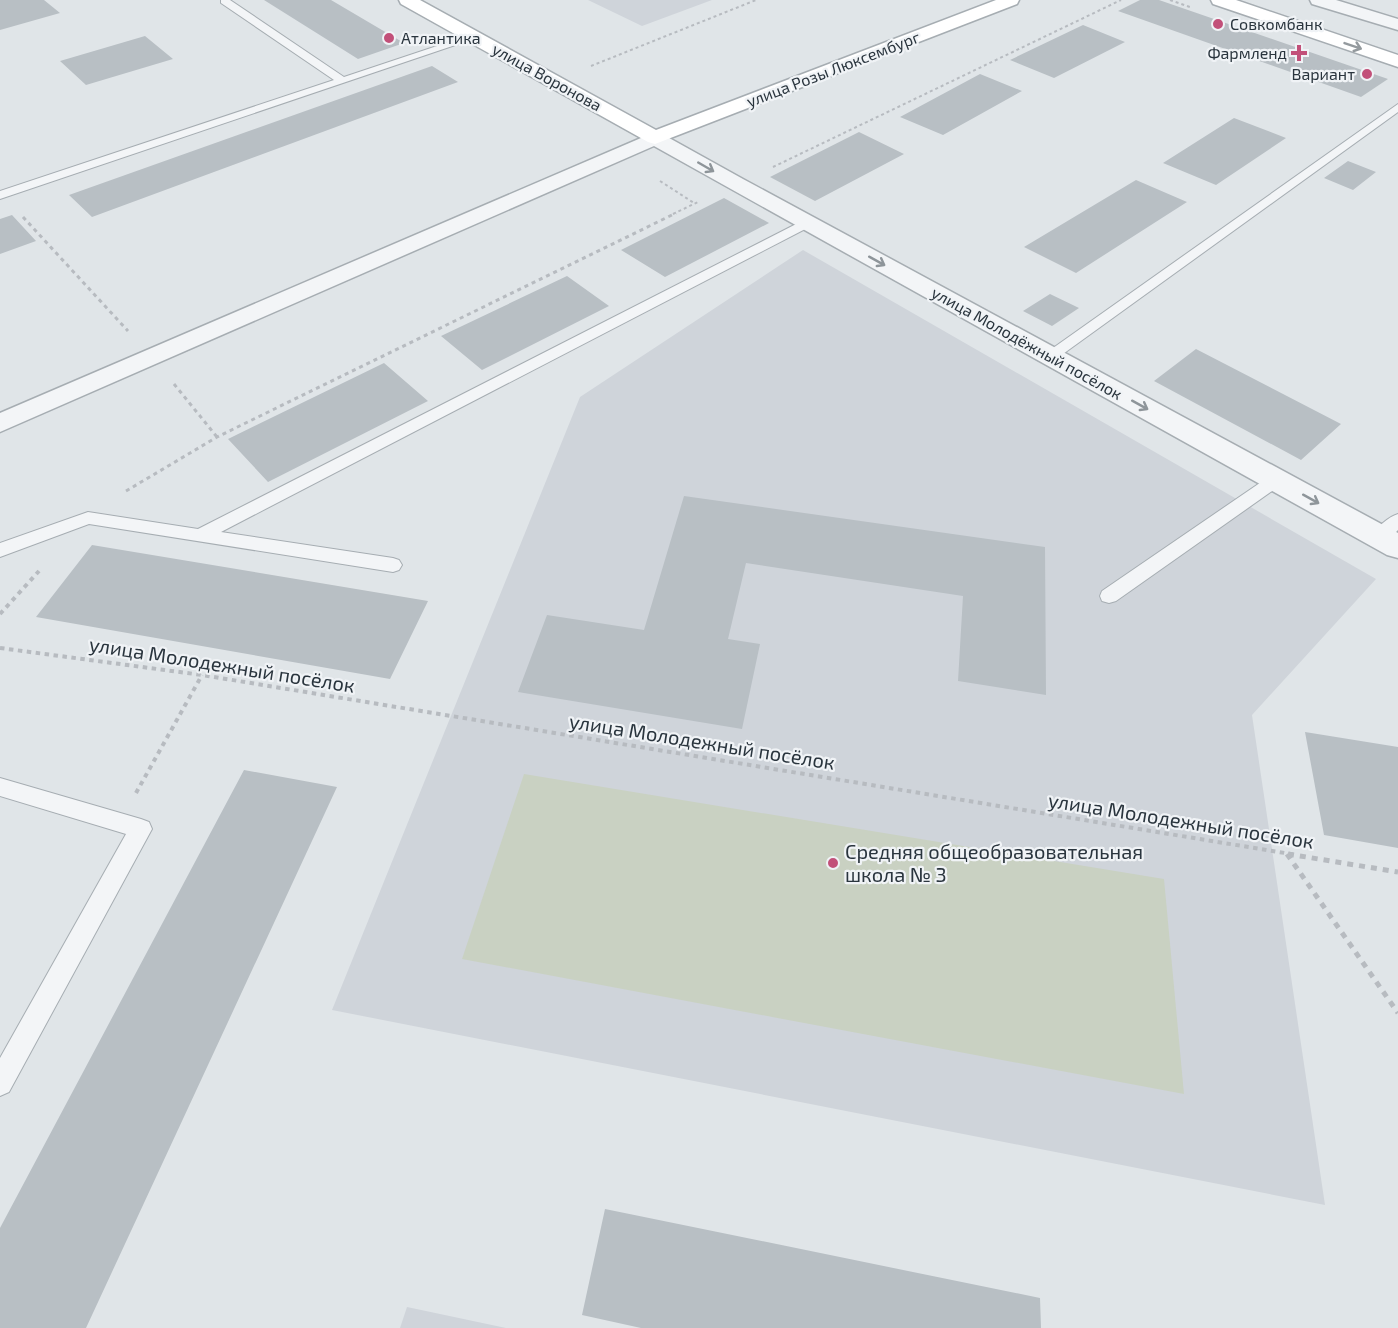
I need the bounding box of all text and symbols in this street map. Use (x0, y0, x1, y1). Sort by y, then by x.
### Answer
place label: Совкомбанк (1230, 14, 1323, 33)
marker: Совкомбанк (1211, 17, 1225, 31)
street label: улица Розы Люксембург (744, 26, 923, 111)
place label: Атлантика (401, 28, 481, 47)
marker: Атлантика (382, 31, 396, 45)
street label: улица Воронова (489, 39, 605, 115)
one-way arrow (1343, 42, 1362, 53)
place label: Фармленд (1207, 43, 1287, 62)
marker: Фармленд (1292, 46, 1306, 60)
place label: Вариант (1292, 64, 1355, 83)
marker: Вариант (1360, 67, 1374, 81)
one-way arrow (697, 162, 714, 174)
one-way arrow (868, 255, 885, 267)
street label: улица Молодёжный посёлок (928, 282, 1126, 404)
one-way arrow (1131, 399, 1148, 411)
one-way arrow (1302, 493, 1319, 505)
street label: улица Молодежный посёлок (87, 631, 357, 698)
street label: улица Молодежный посёлок (567, 708, 837, 775)
street label: улица Молодежный посёлок (1046, 787, 1316, 854)
place label: Средняя общеобразовательная школа № 3 (845, 839, 1143, 886)
marker: Средняя общеобразовательная школа № 3 (826, 856, 840, 870)

